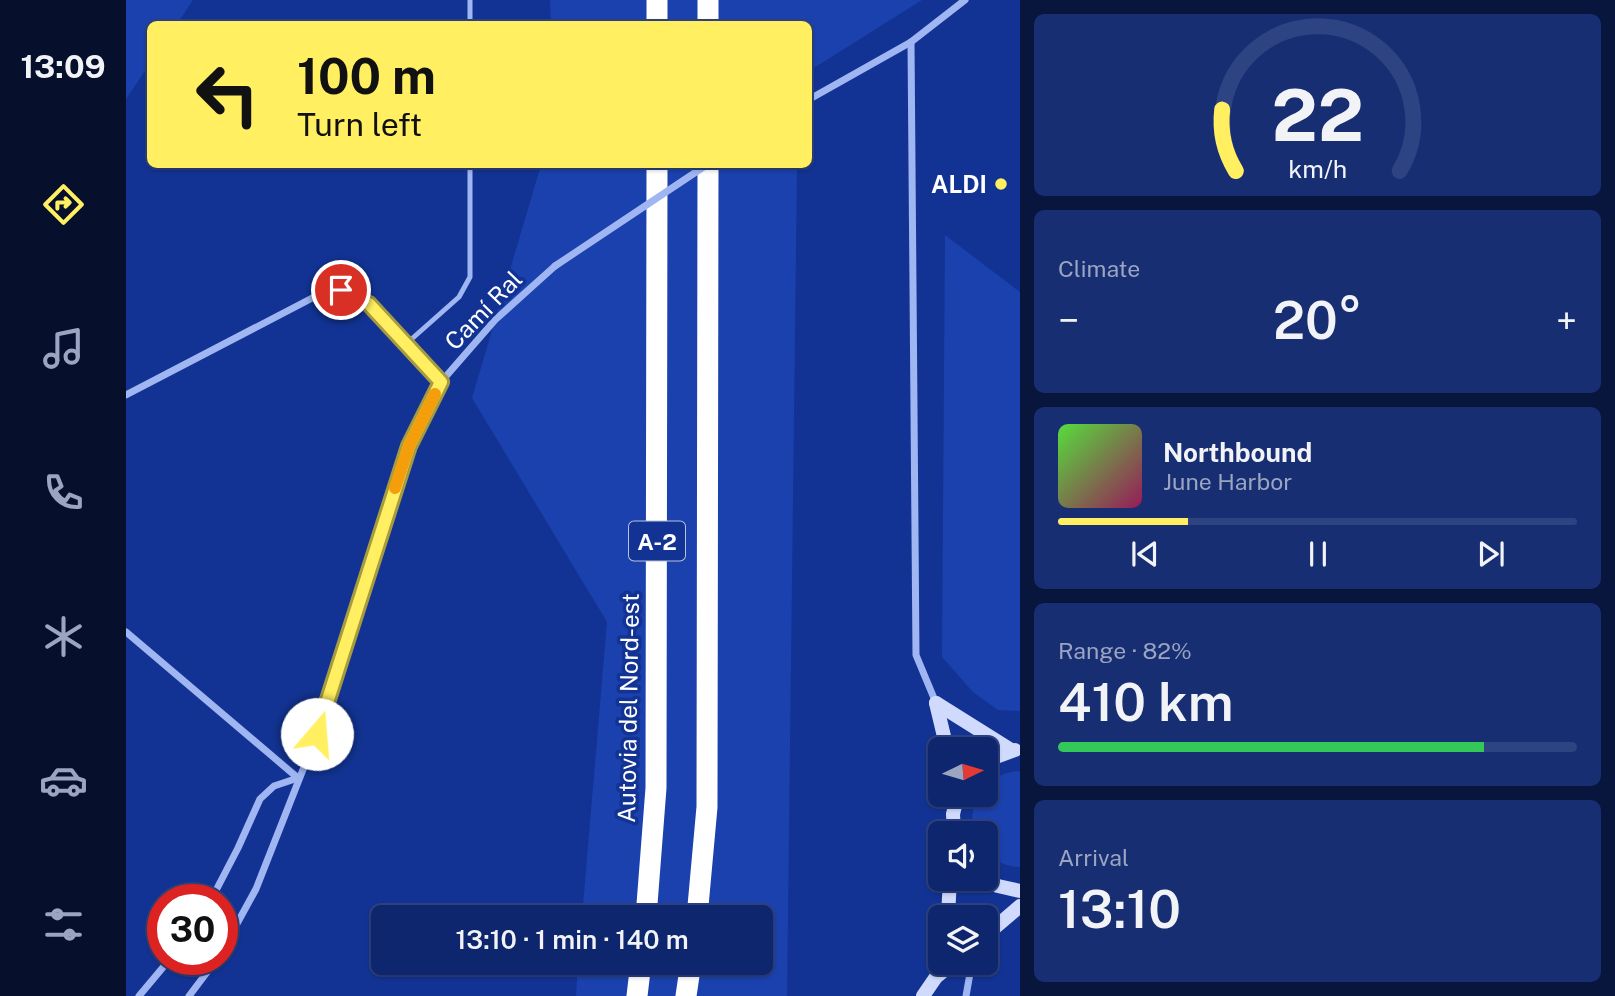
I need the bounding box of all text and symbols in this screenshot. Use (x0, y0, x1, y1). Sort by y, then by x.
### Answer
text: 100 m (297, 47, 436, 105)
text: 13:09 (20, 48, 106, 85)
icon: left (182, 49, 273, 140)
text: 22 (1271, 73, 1364, 158)
text: Turn left (297, 106, 422, 143)
text: km/h (1288, 154, 1347, 184)
place label: ALDI (931, 170, 987, 198)
marker: ALDI (993, 176, 1009, 192)
icon: directions (39, 180, 88, 229)
text: Climate (1058, 255, 1140, 282)
pin (311, 260, 371, 320)
street label: Camí Ral (439, 265, 527, 355)
icon: arrive (322, 271, 360, 309)
text: 20° (1273, 290, 1362, 351)
text: − (1058, 298, 1079, 343)
text: + (1556, 298, 1577, 343)
icon: music (39, 324, 88, 373)
text: Northbound (1163, 437, 1312, 468)
icon: phone (39, 468, 88, 517)
text: June Harbor (1163, 468, 1292, 495)
road number: A-2 (629, 522, 685, 561)
icon: previous (1126, 535, 1164, 573)
icon: pause (1299, 535, 1337, 573)
icon: next (1472, 535, 1510, 573)
street label: Autovia del Nord-est (612, 593, 644, 823)
icon: climate (39, 612, 88, 661)
text: Range · 82% (1058, 637, 1192, 664)
text: 410 km (1058, 672, 1234, 733)
position arrow (280, 697, 354, 771)
north arrow (928, 737, 998, 807)
map controls (928, 737, 998, 975)
icon: car (39, 756, 88, 805)
button: sound (928, 821, 998, 891)
text: Arrival (1058, 844, 1129, 871)
text: 13:10 (1058, 879, 1181, 940)
speed limit sign: 30 (147, 884, 238, 975)
icon: filters (39, 900, 88, 949)
button: layers (928, 905, 998, 975)
text: 13:10 · 1 min · 140 m (455, 924, 689, 955)

